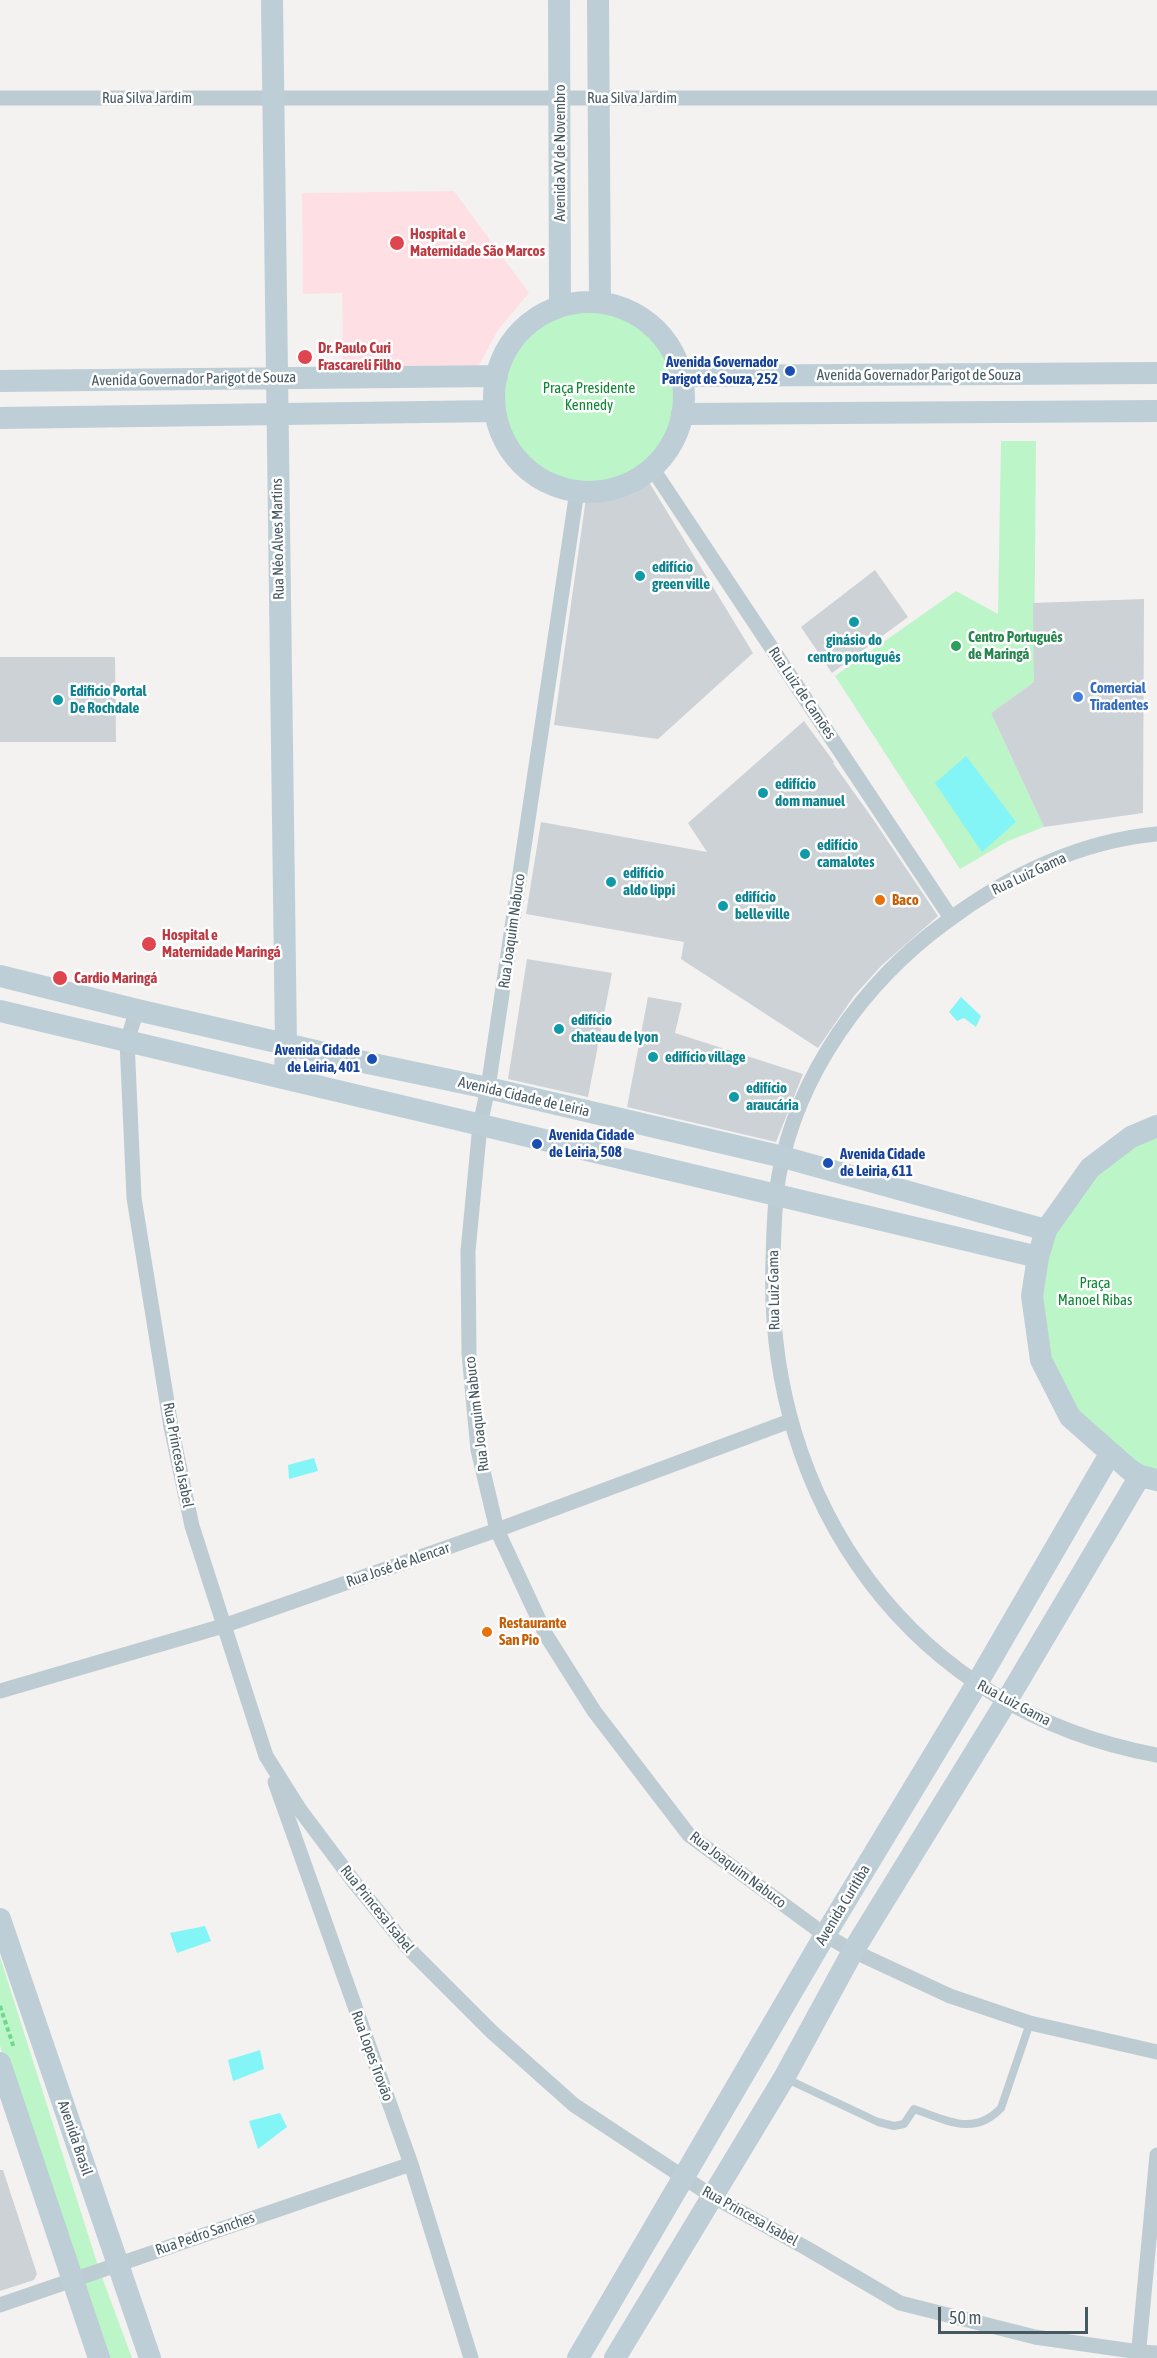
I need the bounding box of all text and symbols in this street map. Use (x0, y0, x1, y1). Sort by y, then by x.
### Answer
street label: Avenida XV de Novembro (551, 84, 569, 222)
street label: Rua Silva Jardim (102, 89, 192, 107)
street label: Rua Silva Jardim (587, 89, 677, 107)
place label: Hospital e Maternidade São Marcos (410, 225, 545, 260)
marker: Hospital e Maternidade São Marcos (388, 234, 406, 252)
place label: Dr. Paulo Curi Frascareli Filho (318, 339, 401, 374)
marker: Dr. Paulo Curi Frascareli Filho (296, 348, 314, 366)
place label: Avenida Governador Parigot de Souza, 252 (662, 353, 778, 388)
marker: Avenida Governador Parigot de Souza, 252 (783, 364, 797, 378)
street label: Avenida Governador Parigot de Souza (817, 366, 1021, 384)
street label: Avenida Governador Parigot de Souza (92, 368, 296, 390)
park label: Praça Presidente Kennedy (543, 379, 635, 414)
street label: Rua Néo Alves Martins (268, 478, 288, 600)
place label: edifício green ville (652, 558, 710, 593)
marker: edifício green ville (633, 569, 647, 583)
marker: ginásio do centro português (847, 615, 861, 629)
place label: Centro Português de Maringá (968, 628, 1063, 663)
place label: ginásio do centro português (807, 631, 901, 666)
marker: Centro Português de Maringá (949, 639, 963, 653)
street label: Rua Luiz de Camões (765, 643, 839, 743)
place label: Comercial Tiradentes (1090, 679, 1148, 714)
place label: Edificio Portal De Rochdale (70, 682, 146, 717)
marker: Comercial Tiradentes (1071, 690, 1085, 704)
marker: Edificio Portal De Rochdale (51, 693, 65, 707)
place label: edifício dom manuel (775, 775, 845, 810)
marker: edifício dom manuel (756, 786, 770, 800)
place label: edifício camalotes (817, 836, 874, 871)
marker: edifício camalotes (798, 847, 812, 861)
street label: Rua Luiz Gama (989, 849, 1069, 899)
place label: edifício aldo lippi (623, 864, 675, 899)
street label: Rua Joaquim Nabuco (495, 872, 529, 990)
marker: edifício aldo lippi (604, 875, 618, 889)
place label: edifício belle ville (735, 888, 790, 923)
place label: Baco (892, 891, 919, 909)
marker: Baco (873, 893, 887, 907)
marker: edifício belle ville (716, 899, 730, 913)
place label: Hospital e Maternidade Maringá (162, 926, 281, 961)
marker: Hospital e Maternidade Maringá (140, 935, 158, 953)
marker: Cardio Maringá (51, 969, 69, 987)
place label: Cardio Maringá (74, 969, 157, 987)
place label: edifício chateau de lyon (571, 1011, 658, 1046)
marker: edifício chateau de lyon (552, 1022, 566, 1036)
place label: Avenida Cidade de Leiria, 401 (275, 1041, 360, 1076)
place label: edifício village (665, 1048, 746, 1066)
marker: edifício village (646, 1050, 660, 1064)
marker: Avenida Cidade de Leiria, 401 (365, 1052, 379, 1066)
street label: Avenida Cidade de Leiria (457, 1073, 591, 1121)
place label: edifício araucária (746, 1079, 799, 1114)
marker: edifício araucária (727, 1090, 741, 1104)
place label: Avenida Cidade de Leiria, 508 (549, 1126, 634, 1161)
marker: Avenida Cidade de Leiria, 508 (530, 1137, 544, 1151)
place label: Avenida Cidade de Leiria, 611 (840, 1145, 925, 1180)
marker: Avenida Cidade de Leiria, 611 (821, 1156, 835, 1170)
street label: Rua Luiz Gama (764, 1250, 784, 1330)
park label: Praça Manoel Ribas (1058, 1274, 1132, 1309)
street label: Rua Joaquim Nabuco (461, 1355, 493, 1473)
street label: Rua Princesa Isabel (159, 1401, 197, 1509)
street label: Rua José de Alencar (344, 1539, 452, 1591)
place label: Restaurante San Pio (499, 1614, 566, 1649)
marker: Restaurante San Pio (480, 1625, 494, 1639)
street label: Rua Luiz Gama (974, 1676, 1054, 1730)
street label: Rua Joaquim Nabuco (686, 1828, 790, 1912)
street label: Avenida Curitiba (812, 1861, 874, 1949)
street label: Rua Princesa Isabel (336, 1862, 418, 1956)
street label: Rua Lopes Trovão (347, 2008, 397, 2104)
street label: Avenida Brasil (54, 2098, 96, 2178)
street label: Rua Princesa Isabel (699, 2182, 801, 2250)
street label: Rua Pedro Sanches (153, 2209, 257, 2259)
scale bar (941, 2295, 1091, 2333)
text: 50 m (949, 2307, 981, 2328)

